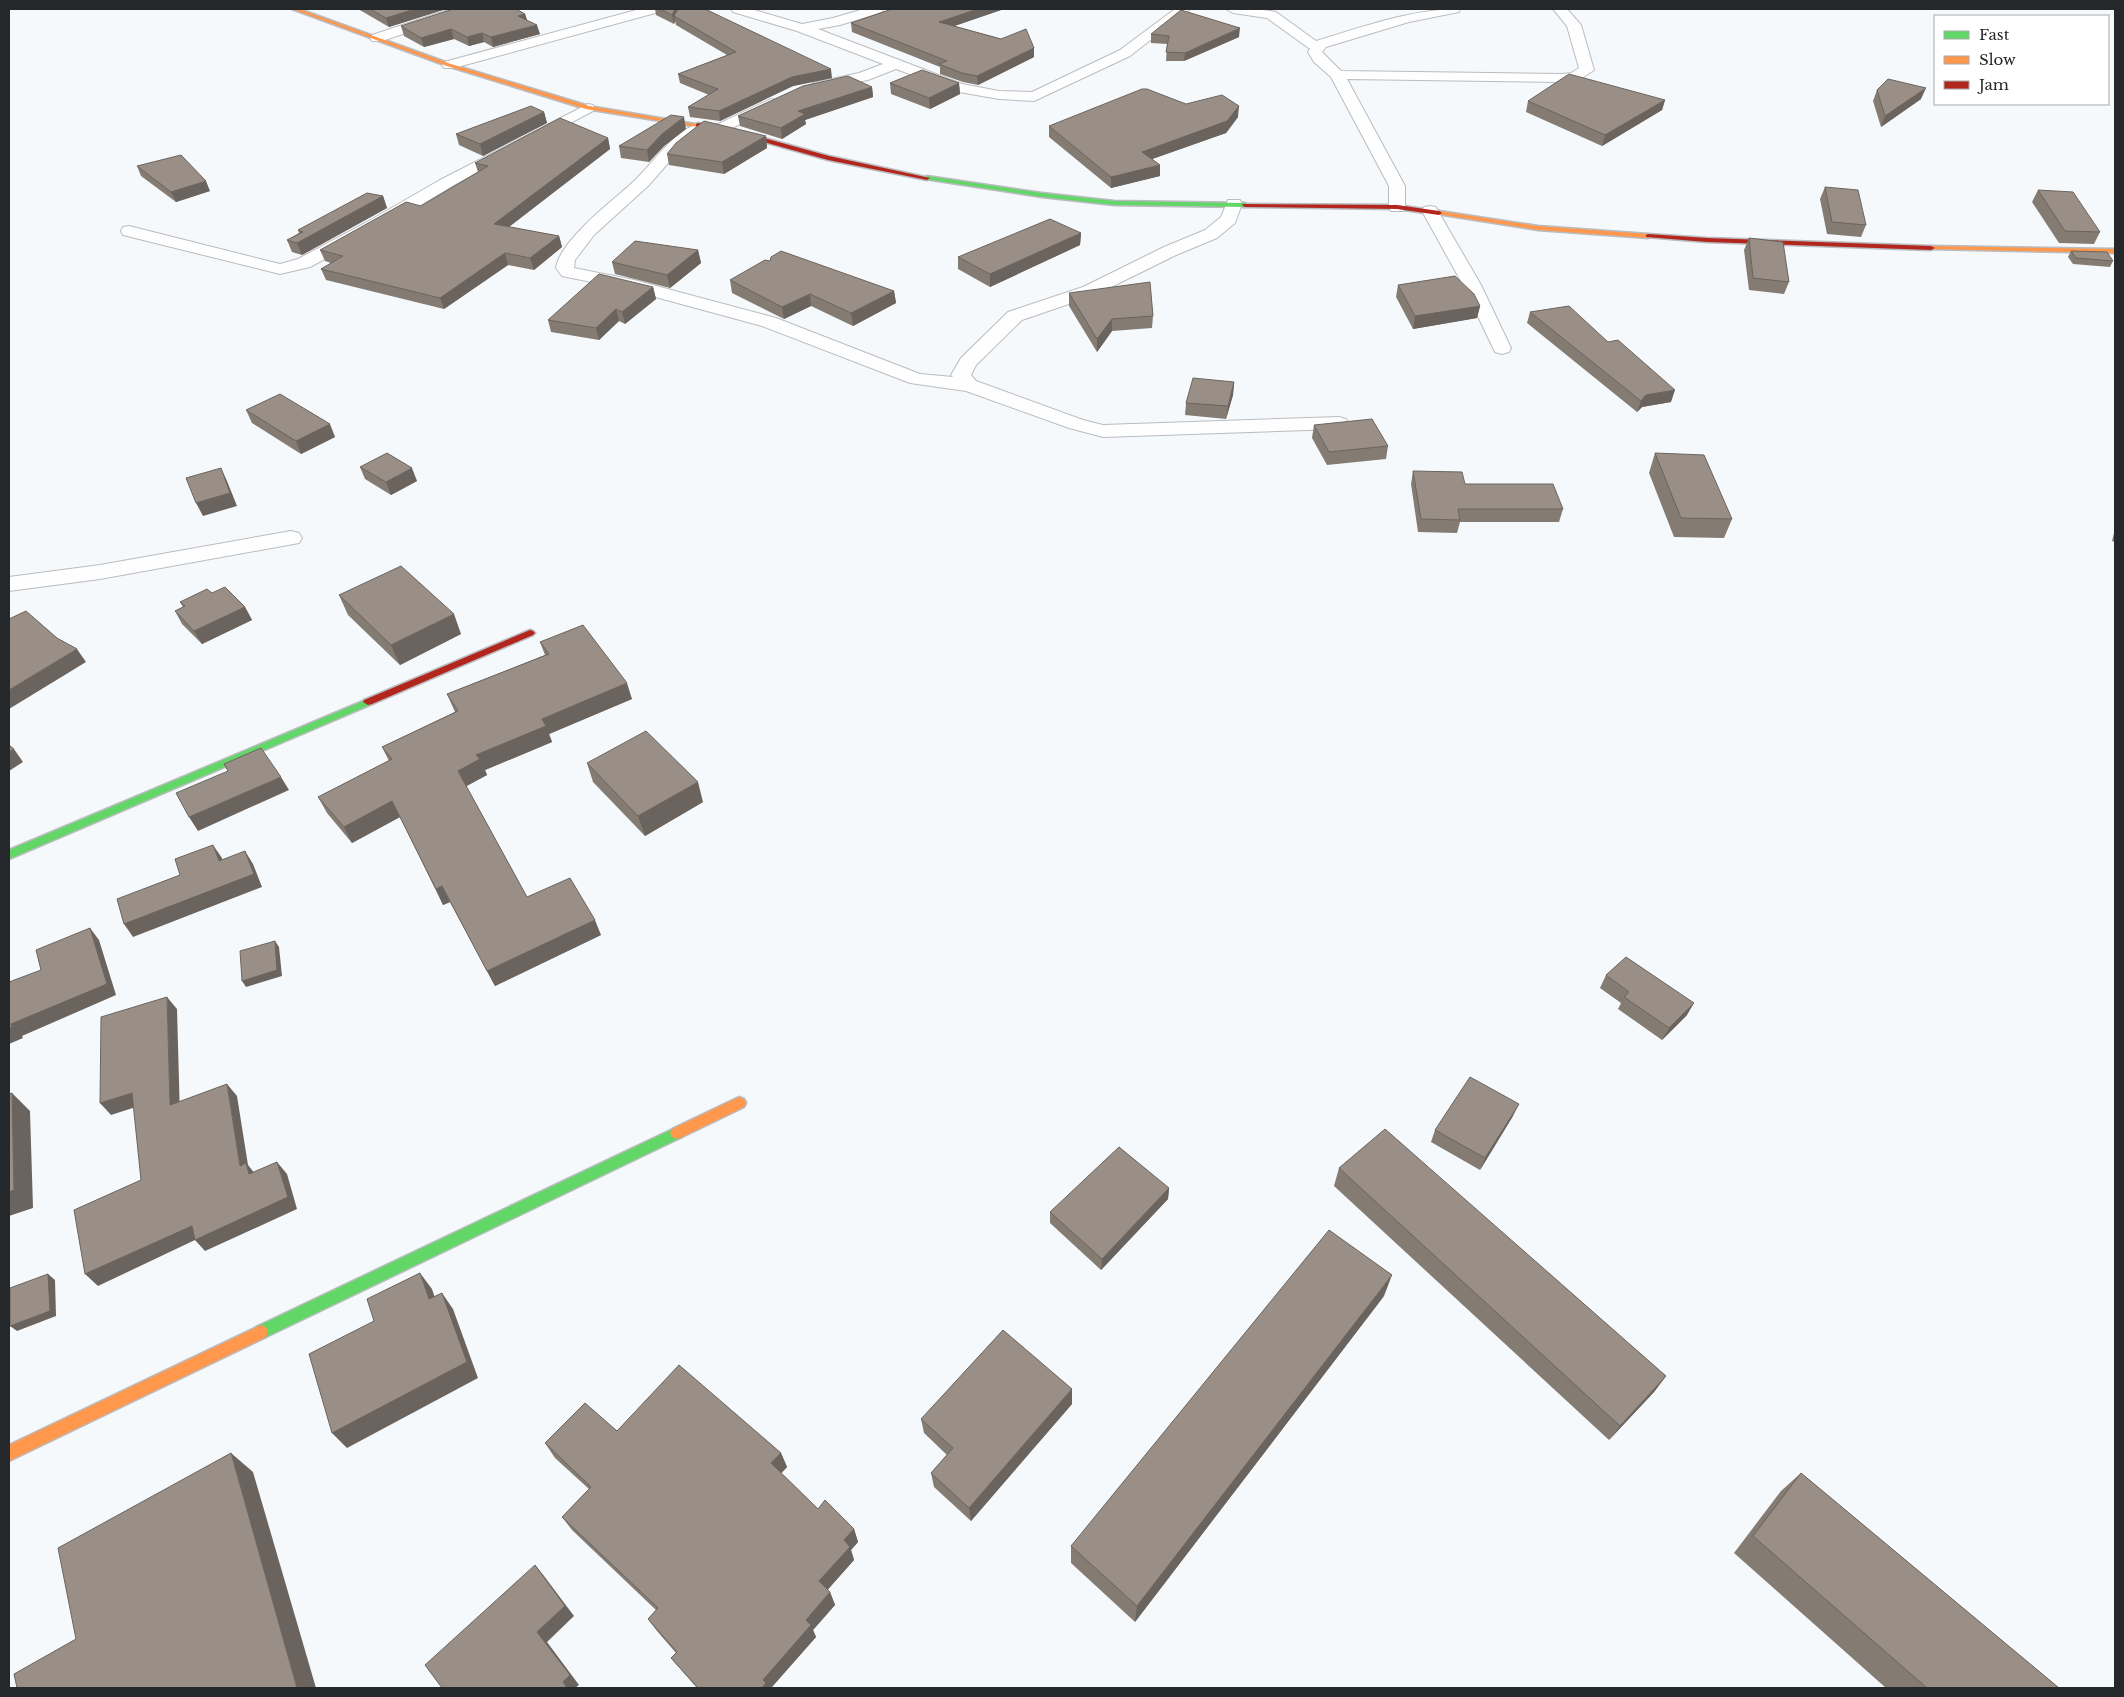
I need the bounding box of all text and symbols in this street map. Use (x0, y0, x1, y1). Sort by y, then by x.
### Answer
legend (1934, 15, 2109, 105)
text: Fast (1979, 25, 2010, 44)
text: Slow (1979, 50, 2016, 69)
text: Jam (1977, 75, 2009, 94)

